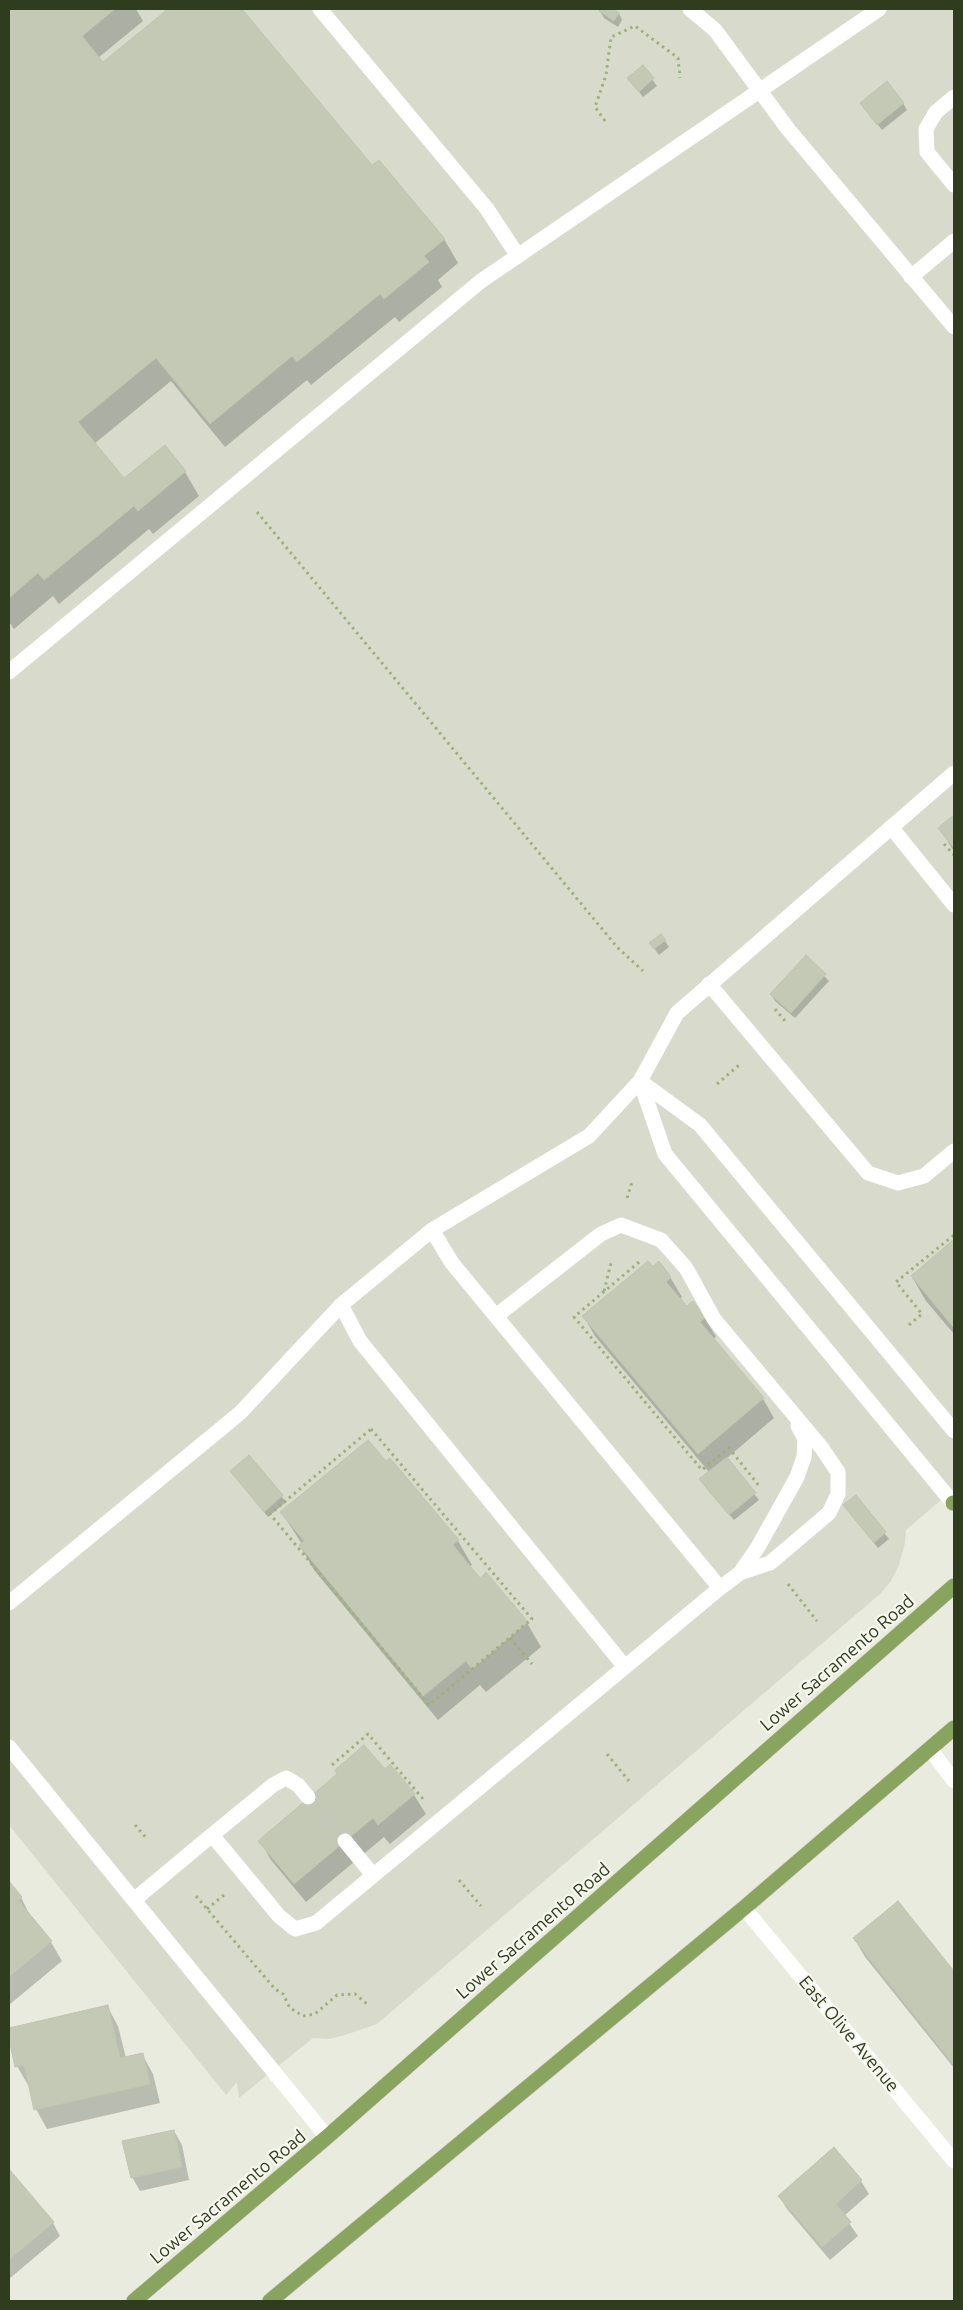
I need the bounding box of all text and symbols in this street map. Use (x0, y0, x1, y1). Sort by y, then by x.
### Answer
street label: Lower Sacramento Road (756, 1590, 918, 1736)
street label: Lower Sacramento Road (452, 1858, 614, 2004)
street label: East Olive Avenue (794, 1972, 904, 2096)
street label: Lower Sacramento Road (146, 2126, 310, 2268)

